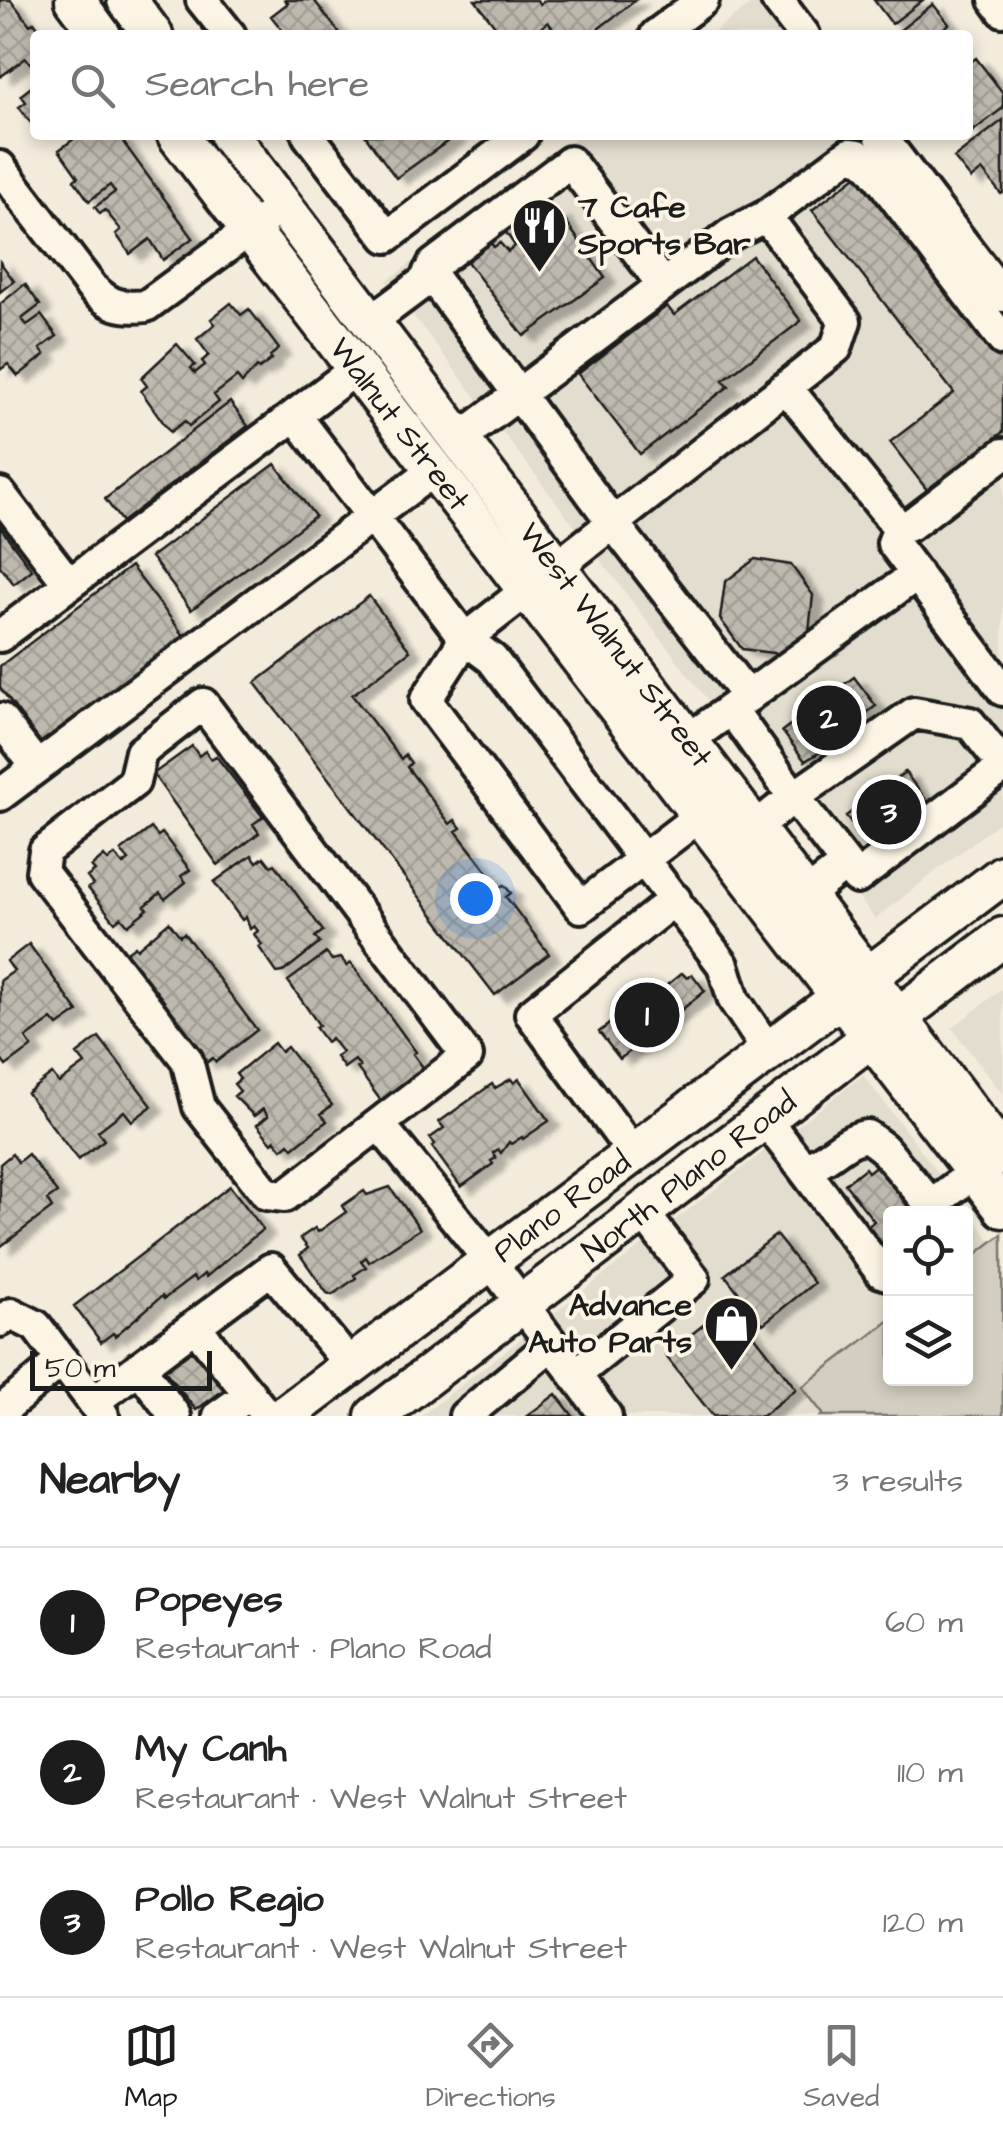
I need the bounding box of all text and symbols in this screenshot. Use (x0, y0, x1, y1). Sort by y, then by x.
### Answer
search box (30, 30, 973, 140)
icon: search (65, 58, 120, 113)
text: Search here (145, 59, 369, 111)
place label: 7 Cafe Sports Bar (577, 185, 751, 267)
restaurant icon: 7 Cafe Sports Bar (509, 195, 569, 274)
street label: Walnut Street (318, 328, 481, 520)
street label: West Walnut Street (508, 513, 723, 777)
pin: 2 (796, 680, 862, 756)
pin: 3 (856, 774, 922, 850)
your location (450, 873, 501, 924)
pin: 1 (614, 978, 680, 1052)
street label: North Plano Road (572, 1080, 806, 1273)
street label: Plano Road (484, 1140, 640, 1273)
map controls (883, 1206, 973, 1386)
button: locate (883, 1206, 973, 1296)
place label: Advance Auto Parts (528, 1283, 692, 1365)
shop icon: Advance Auto Parts (701, 1293, 761, 1372)
button: layers (883, 1296, 973, 1386)
scale bar (30, 1346, 212, 1390)
text: 50 m (45, 1349, 116, 1388)
text: Nearby (40, 1452, 180, 1510)
text: 3 results (833, 1459, 963, 1504)
text: Popeyes (135, 1574, 283, 1626)
text: 1 (70, 1600, 75, 1645)
text: 60 m (885, 1600, 963, 1645)
text: Restaurant · Plano Road (135, 1626, 492, 1671)
text: My Canh (135, 1724, 287, 1776)
text: 2 (63, 1750, 82, 1795)
text: 110 m (897, 1750, 963, 1795)
text: Restaurant · West Walnut Street (135, 1776, 627, 1821)
text: Pollo Regio (135, 1874, 324, 1926)
text: 3 (64, 1900, 81, 1945)
text: 120 m (883, 1900, 963, 1945)
text: Restaurant · West Walnut Street (135, 1926, 627, 1971)
tab: Map (124, 2018, 179, 2117)
tab: Directions (426, 2018, 556, 2117)
tab: Saved (803, 2018, 879, 2117)

